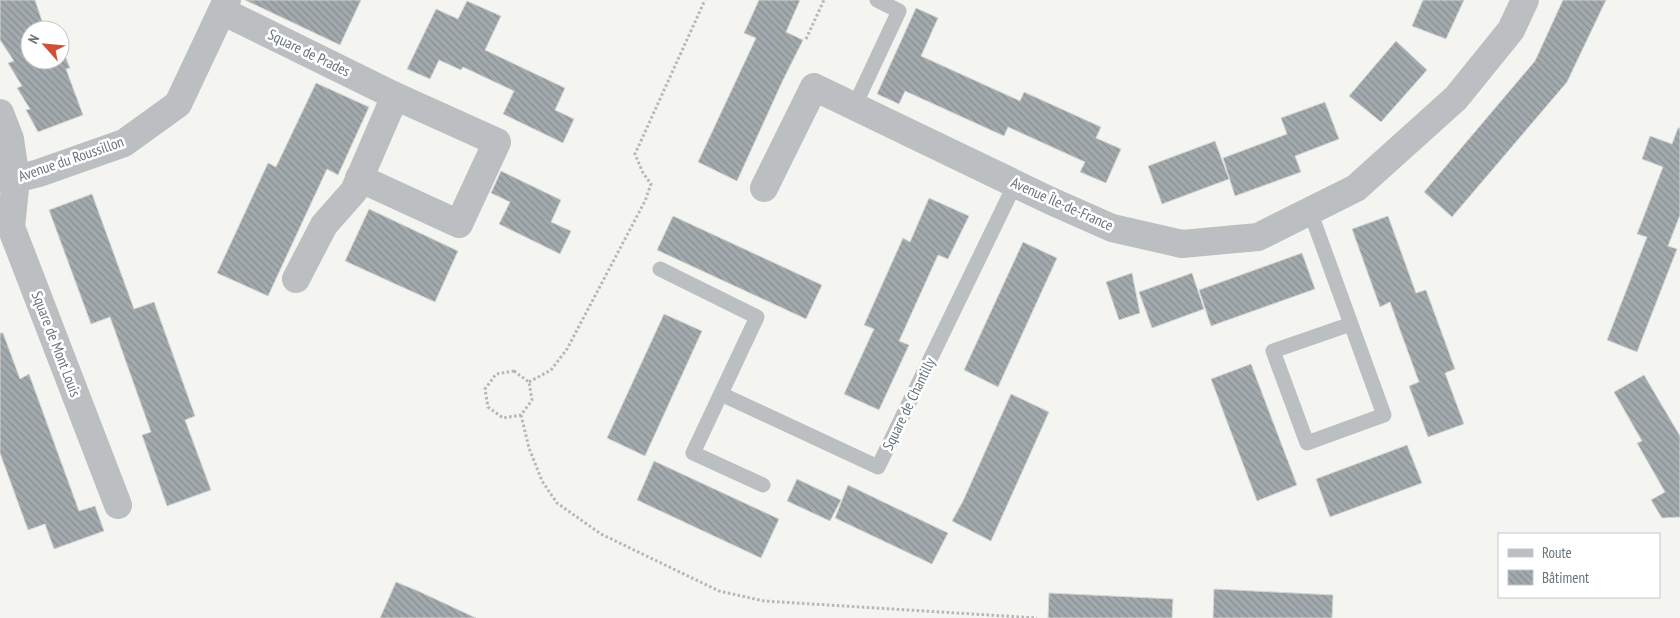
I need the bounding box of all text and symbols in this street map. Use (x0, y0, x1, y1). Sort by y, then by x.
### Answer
north arrow (20, 20, 70, 70)
street label: Square de Prades (265, 25, 353, 81)
text: N (24, 32, 43, 47)
street label: Avenue du Roussillon (16, 132, 126, 185)
street label: Avenue Île-de-France (1008, 173, 1116, 235)
street label: Square de Mont Louis (28, 288, 85, 399)
street label: Square de Chantilly (878, 354, 939, 453)
legend (1498, 533, 1660, 598)
text: Route (1542, 543, 1572, 562)
text: Bâtiment (1542, 568, 1589, 587)

